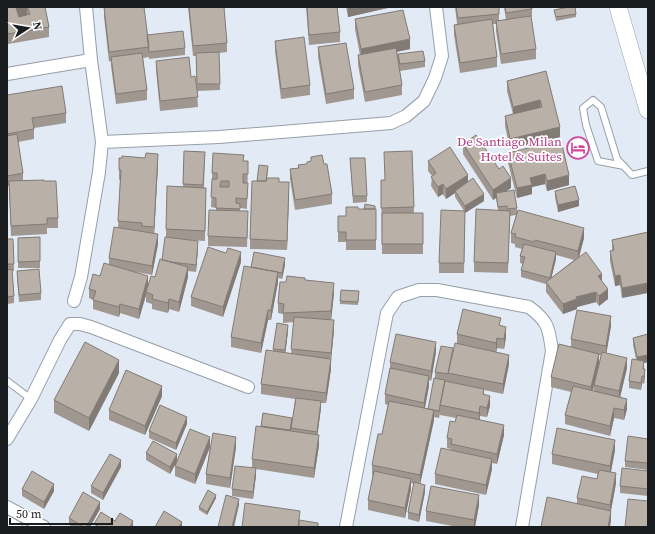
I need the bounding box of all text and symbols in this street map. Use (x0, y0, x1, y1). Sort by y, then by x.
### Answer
north arrow (8, 8, 48, 48)
text: N (29, 21, 45, 32)
place label: De Santiago Milan Hotel & Suites (457, 133, 562, 165)
hotel icon: De Santiago Milan Hotel & Suites (565, 135, 591, 161)
scale bar (10, 500, 112, 526)
text: 50 m (16, 506, 42, 522)

